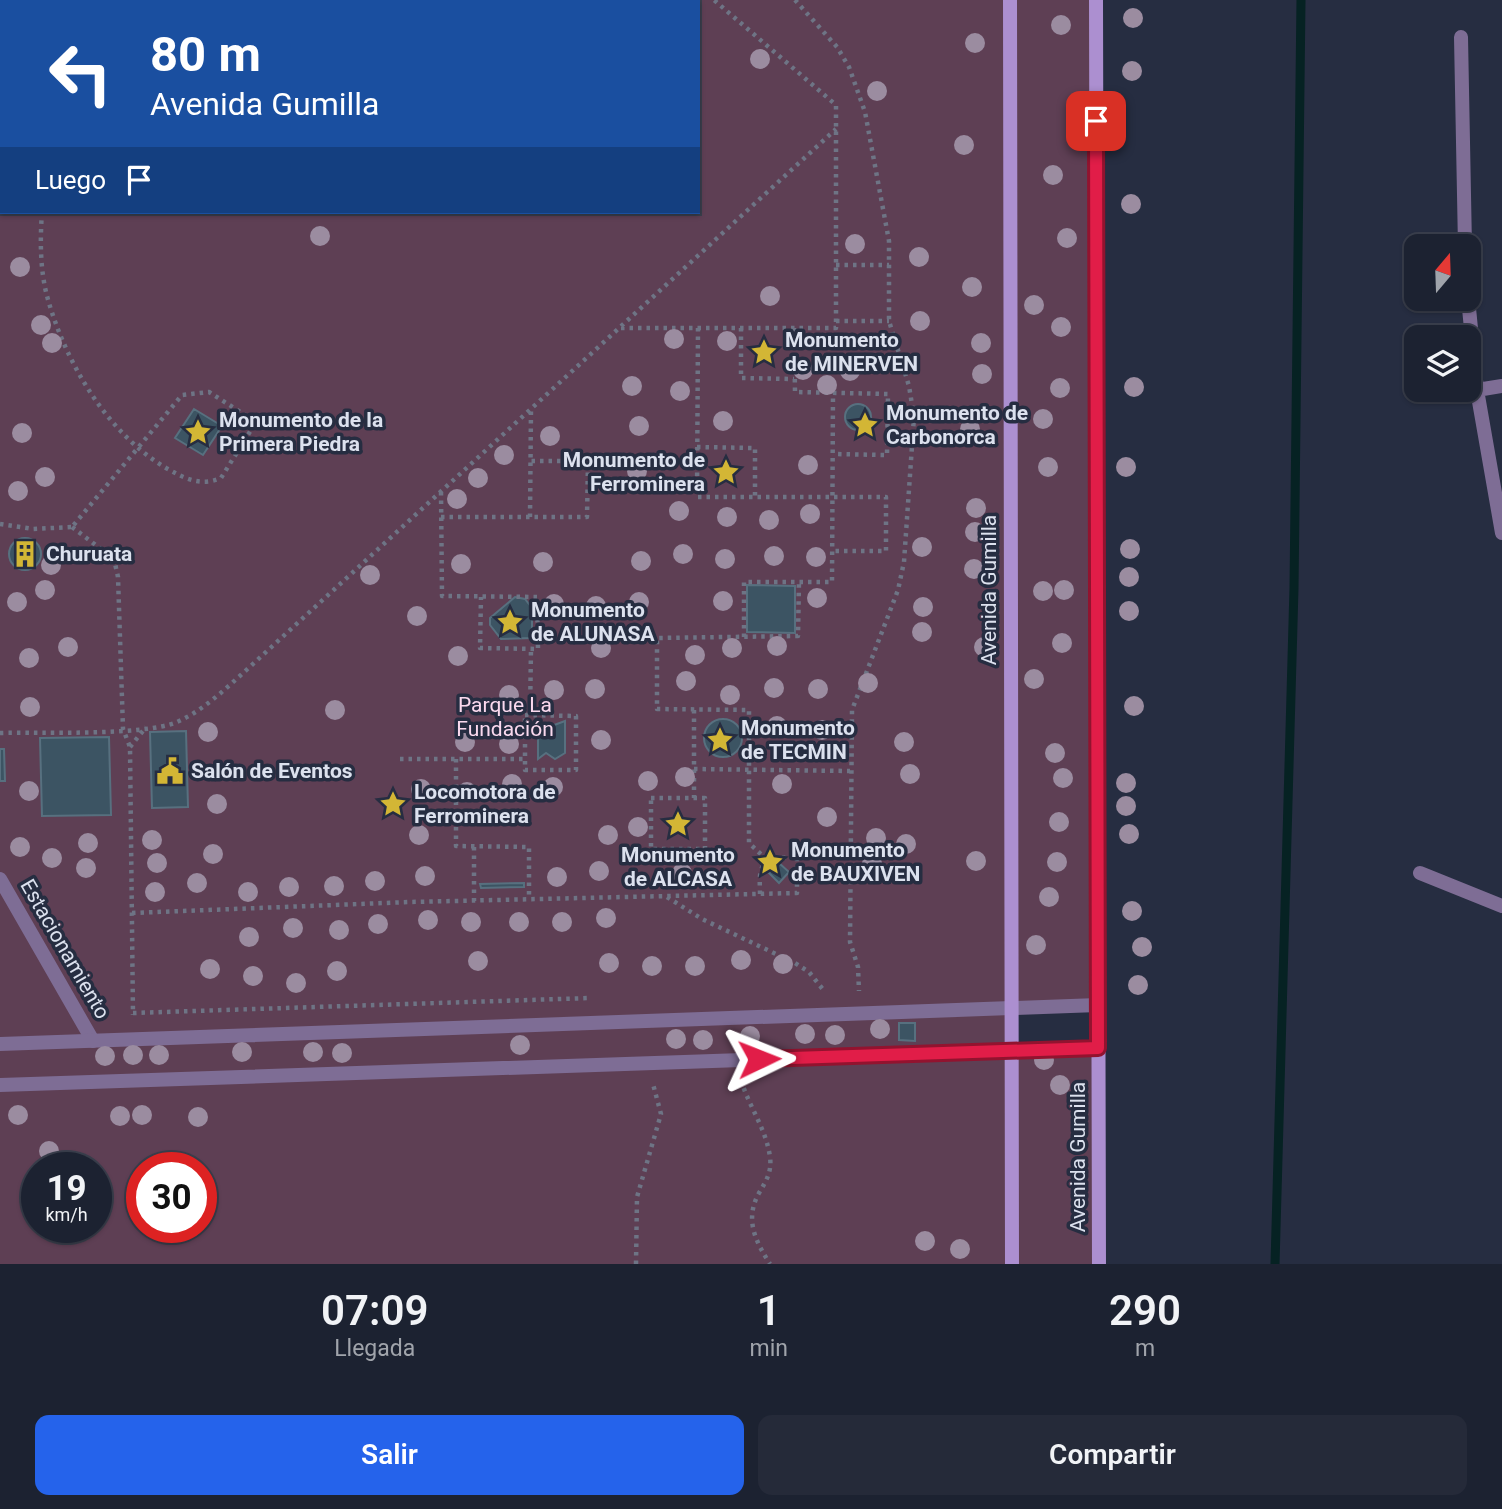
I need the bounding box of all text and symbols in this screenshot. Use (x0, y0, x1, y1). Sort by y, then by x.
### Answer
text: 80 m (150, 26, 261, 83)
icon: left (35, 28, 126, 119)
text: Avenida Gumilla (150, 85, 379, 123)
pin (1066, 91, 1126, 151)
icon: arrive (1077, 102, 1115, 140)
icon: arrive (120, 161, 158, 199)
text: Luego (35, 165, 106, 195)
north arrow (1404, 234, 1480, 312)
map controls (1404, 234, 1481, 402)
button: layers (1404, 325, 1481, 402)
place label: Monumento de MINERVEN (785, 328, 918, 376)
place icon: Monumento de MINERVEN (749, 337, 779, 367)
place label: Monumento de Carbonorca (886, 401, 1028, 449)
place label: Monumento de la Primera Piedra (219, 408, 383, 456)
place icon: Monumento de Carbonorca (850, 410, 880, 440)
place icon: Monumento de la Primera Piedra (183, 417, 213, 447)
place label: Monumento de Ferrominera (563, 448, 705, 496)
place icon: Monumento de Ferrominera (711, 457, 741, 487)
street label: Avenida Gumilla (977, 515, 1001, 665)
building icon: Churuata (10, 539, 40, 569)
place label: Churuata (46, 542, 132, 566)
place label: Monumento de ALUNASA (531, 598, 655, 646)
place icon: Monumento de ALUNASA (495, 607, 525, 637)
park label: Parque La Fundación (456, 693, 554, 741)
place label: Monumento de TECMIN (741, 716, 855, 764)
place icon: Monumento de TECMIN (705, 725, 735, 755)
public building icon: Salón de Eventos (155, 756, 185, 786)
place label: Salón de Eventos (191, 759, 353, 783)
place label: Locomotora de Ferrominera (414, 780, 556, 828)
place icon: Locomotora de Ferrominera (378, 789, 408, 819)
place icon: Monumento de ALCASA (663, 809, 693, 839)
place label: Monumento de BAUXIVEN (791, 838, 920, 886)
place label: Monumento de ALCASA (621, 843, 735, 891)
place icon: Monumento de BAUXIVEN (755, 847, 785, 877)
street label: Estacionamiento (15, 875, 115, 1023)
position arrow (722, 1022, 796, 1096)
street label: Avenida Gumilla (1066, 1082, 1090, 1232)
speed limit sign: 30 (126, 1152, 217, 1243)
text: 19 (46, 1168, 87, 1209)
text: km/h (45, 1204, 88, 1225)
text: 07:09 (321, 1286, 428, 1335)
text: 1 (757, 1286, 781, 1335)
text: 290 (1109, 1286, 1181, 1335)
text: Llegada (334, 1335, 415, 1362)
text: min (749, 1335, 788, 1362)
text: m (1135, 1335, 1155, 1362)
button: Salir (35, 1415, 744, 1495)
button: Compartir (758, 1415, 1467, 1495)

